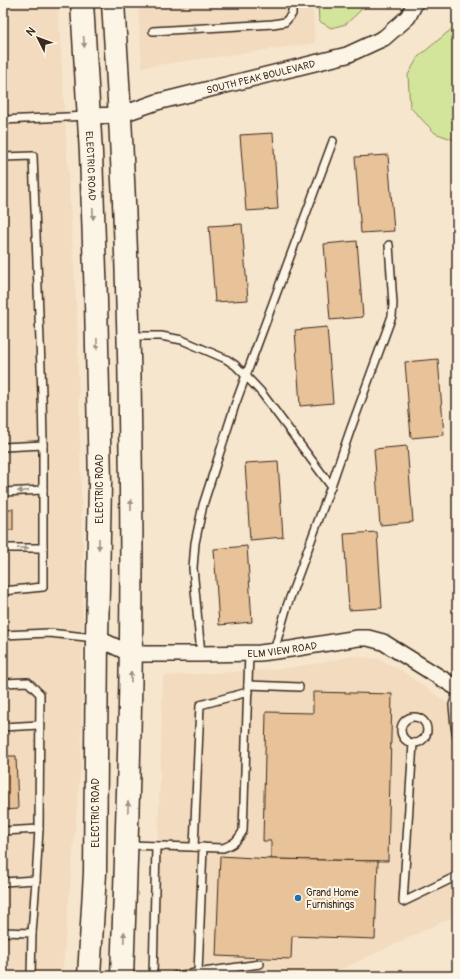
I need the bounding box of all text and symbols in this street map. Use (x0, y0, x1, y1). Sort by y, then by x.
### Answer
north arrow (18, 18, 58, 58)
text: N (24, 24, 39, 39)
one-way arrow (186, 25, 198, 32)
one-way arrow (81, 36, 88, 48)
street label: SOUTH PEAK BOULEVARD (205, 58, 317, 97)
street label: ELECTRIC ROAD (83, 131, 98, 201)
one-way arrow (90, 208, 96, 221)
one-way arrow (94, 338, 100, 351)
street label: ELECTRIC ROAD (94, 454, 106, 524)
one-way arrow (17, 487, 29, 494)
one-way arrow (128, 498, 134, 511)
one-way arrow (96, 538, 102, 551)
one-way arrow (17, 545, 30, 551)
street label: ELM VIEW ROAD (247, 640, 318, 660)
one-way arrow (127, 671, 134, 683)
street label: ELECTRIC ROAD (90, 778, 102, 848)
one-way arrow (125, 800, 131, 813)
place label: Grand Home Furnishings (306, 887, 359, 911)
marker: Grand Home Furnishings (293, 893, 303, 903)
one-way arrow (121, 930, 127, 943)

